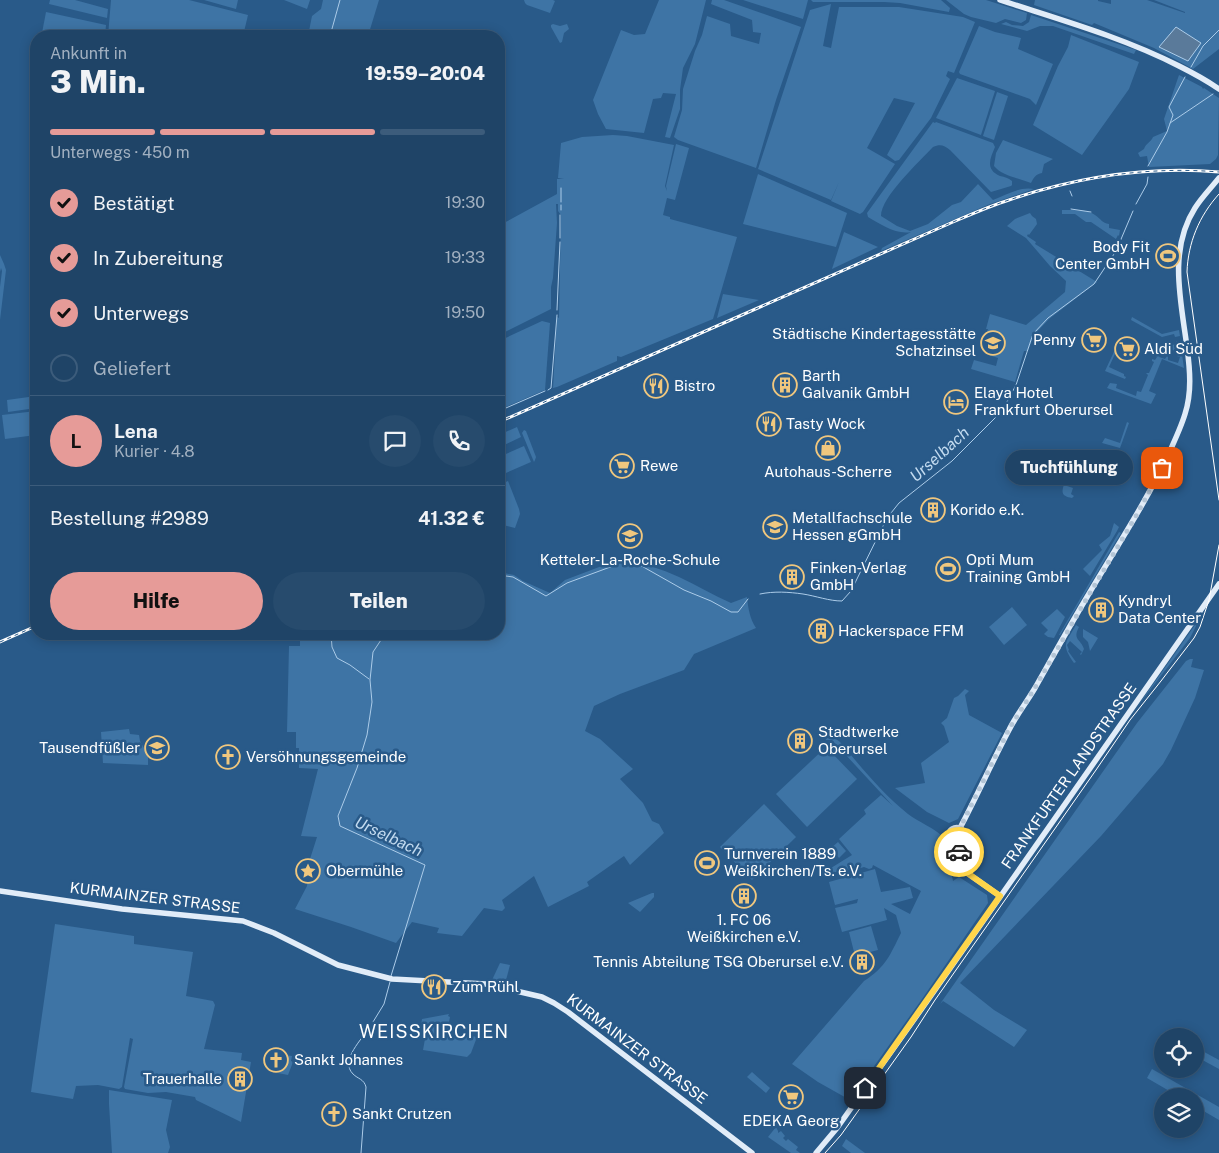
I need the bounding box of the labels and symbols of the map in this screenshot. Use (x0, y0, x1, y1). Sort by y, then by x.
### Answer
place label: Body Fit Center GmbH (1055, 238, 1150, 272)
sports icon: Body Fit Center GmbH (1155, 243, 1181, 269)
place label: Städtische Kindertagesstätte Schatzinsel (772, 325, 976, 359)
supermarket icon: Penny (1081, 327, 1107, 353)
school or university icon: Städtische Kindertagesstätte Schatzinsel (980, 330, 1006, 356)
place label: Penny (1033, 331, 1076, 348)
supermarket icon: Aldi Süd (1114, 336, 1140, 362)
place label: Aldi Süd (1144, 340, 1203, 357)
place label: Barth Galvanik GmbH (802, 367, 910, 401)
building icon: Barth Galvanik GmbH (772, 372, 798, 398)
restaurant icon: Bistro (643, 373, 669, 399)
place label: Bistro (674, 377, 715, 394)
place label: Elaya Hotel Frankfurt Oberursel (974, 384, 1113, 418)
hotel icon: Elaya Hotel Frankfurt Oberursel (943, 389, 969, 415)
restaurant icon: Tasty Wock (756, 411, 782, 437)
place label: Tasty Wock (786, 415, 865, 432)
water label: Urselbach (906, 423, 973, 486)
shop icon: Autohaus-Scherre (815, 435, 841, 461)
pin (1141, 447, 1183, 489)
callout: Tuchfühlung (1004, 450, 1132, 486)
supermarket icon: Rewe (609, 453, 635, 479)
place label: Rewe (640, 457, 678, 474)
place label: Autohaus-Scherre (764, 463, 892, 480)
building icon: Korido e.K. (920, 497, 946, 523)
place label: Korido e.K. (950, 501, 1024, 518)
place label: Metallfachschule Hessen gGmbH (792, 509, 913, 543)
school or university icon: Metallfachschule Hessen gGmbH (762, 514, 788, 540)
school or university icon: Ketteler-La-Roche-Schule (617, 523, 643, 549)
place label: Ketteler-La-Roche-Schule (540, 551, 720, 568)
place label: Opti Mum Training GmbH (966, 551, 1071, 585)
sports icon: Opti Mum Training GmbH (935, 556, 961, 582)
place label: Finken-Verlag GmbH (810, 559, 907, 593)
building icon: Finken-Verlag GmbH (779, 564, 805, 590)
place label: Kyndryl Data Center (1118, 592, 1201, 626)
building icon: Kyndryl Data Center (1088, 597, 1114, 623)
building icon: Hackerspace FFM (808, 618, 834, 644)
place label: Hackerspace FFM (838, 622, 964, 639)
street label: FRANKFURTER LANDSTRASSE (998, 680, 1139, 872)
place label: Stadtwerke Oberursel (818, 723, 899, 757)
building icon: Stadtwerke Oberursel (787, 728, 813, 754)
school or university icon: Tausendfüßler (144, 735, 170, 761)
place label: Tausendfüßler (39, 739, 140, 756)
church icon: Versöhnungsgemeinde (215, 744, 241, 770)
place label: Versöhnungsgemeinde (246, 748, 406, 765)
water label: Urselbach (352, 812, 426, 860)
courier (934, 827, 984, 877)
place label: Turnverein 1889 Weißkirchen/Ts. e.V. (724, 845, 862, 879)
sports icon: Turnverein 1889 Weißkirchen/Ts. e.V. (694, 850, 720, 876)
place icon: Obermühle (295, 858, 321, 884)
place label: Obermühle (326, 862, 403, 879)
street label: KURMAINZER STRASSE (69, 879, 241, 916)
building icon: 1. FC 06 Weißkirchen e.V. (731, 883, 757, 909)
place label: 1. FC 06 Weißkirchen e.V. (687, 911, 801, 945)
building icon: Tennis Abteilung TSG Oberursel e.V. (849, 949, 875, 975)
place label: Tennis Abteilung TSG Oberursel e.V. (593, 953, 844, 970)
restaurant icon: Zum Rühl (421, 974, 447, 1000)
place label: Zum Rühl (452, 978, 519, 995)
street label: KURMAINZER STRASSE (564, 990, 711, 1107)
district label: WEISSKIRCHEN (359, 1021, 509, 1042)
church icon: Sankt Johannes (263, 1047, 289, 1073)
place label: Sankt Johannes (294, 1051, 403, 1068)
building icon: Trauerhalle (227, 1066, 253, 1092)
pin (844, 1067, 886, 1109)
place label: Trauerhalle (143, 1070, 222, 1087)
supermarket icon: EDEKA Georg (778, 1084, 804, 1110)
church icon: Sankt Crutzen (321, 1101, 347, 1127)
place label: Sankt Crutzen (352, 1105, 452, 1122)
place label: EDEKA Georg (743, 1112, 839, 1129)

